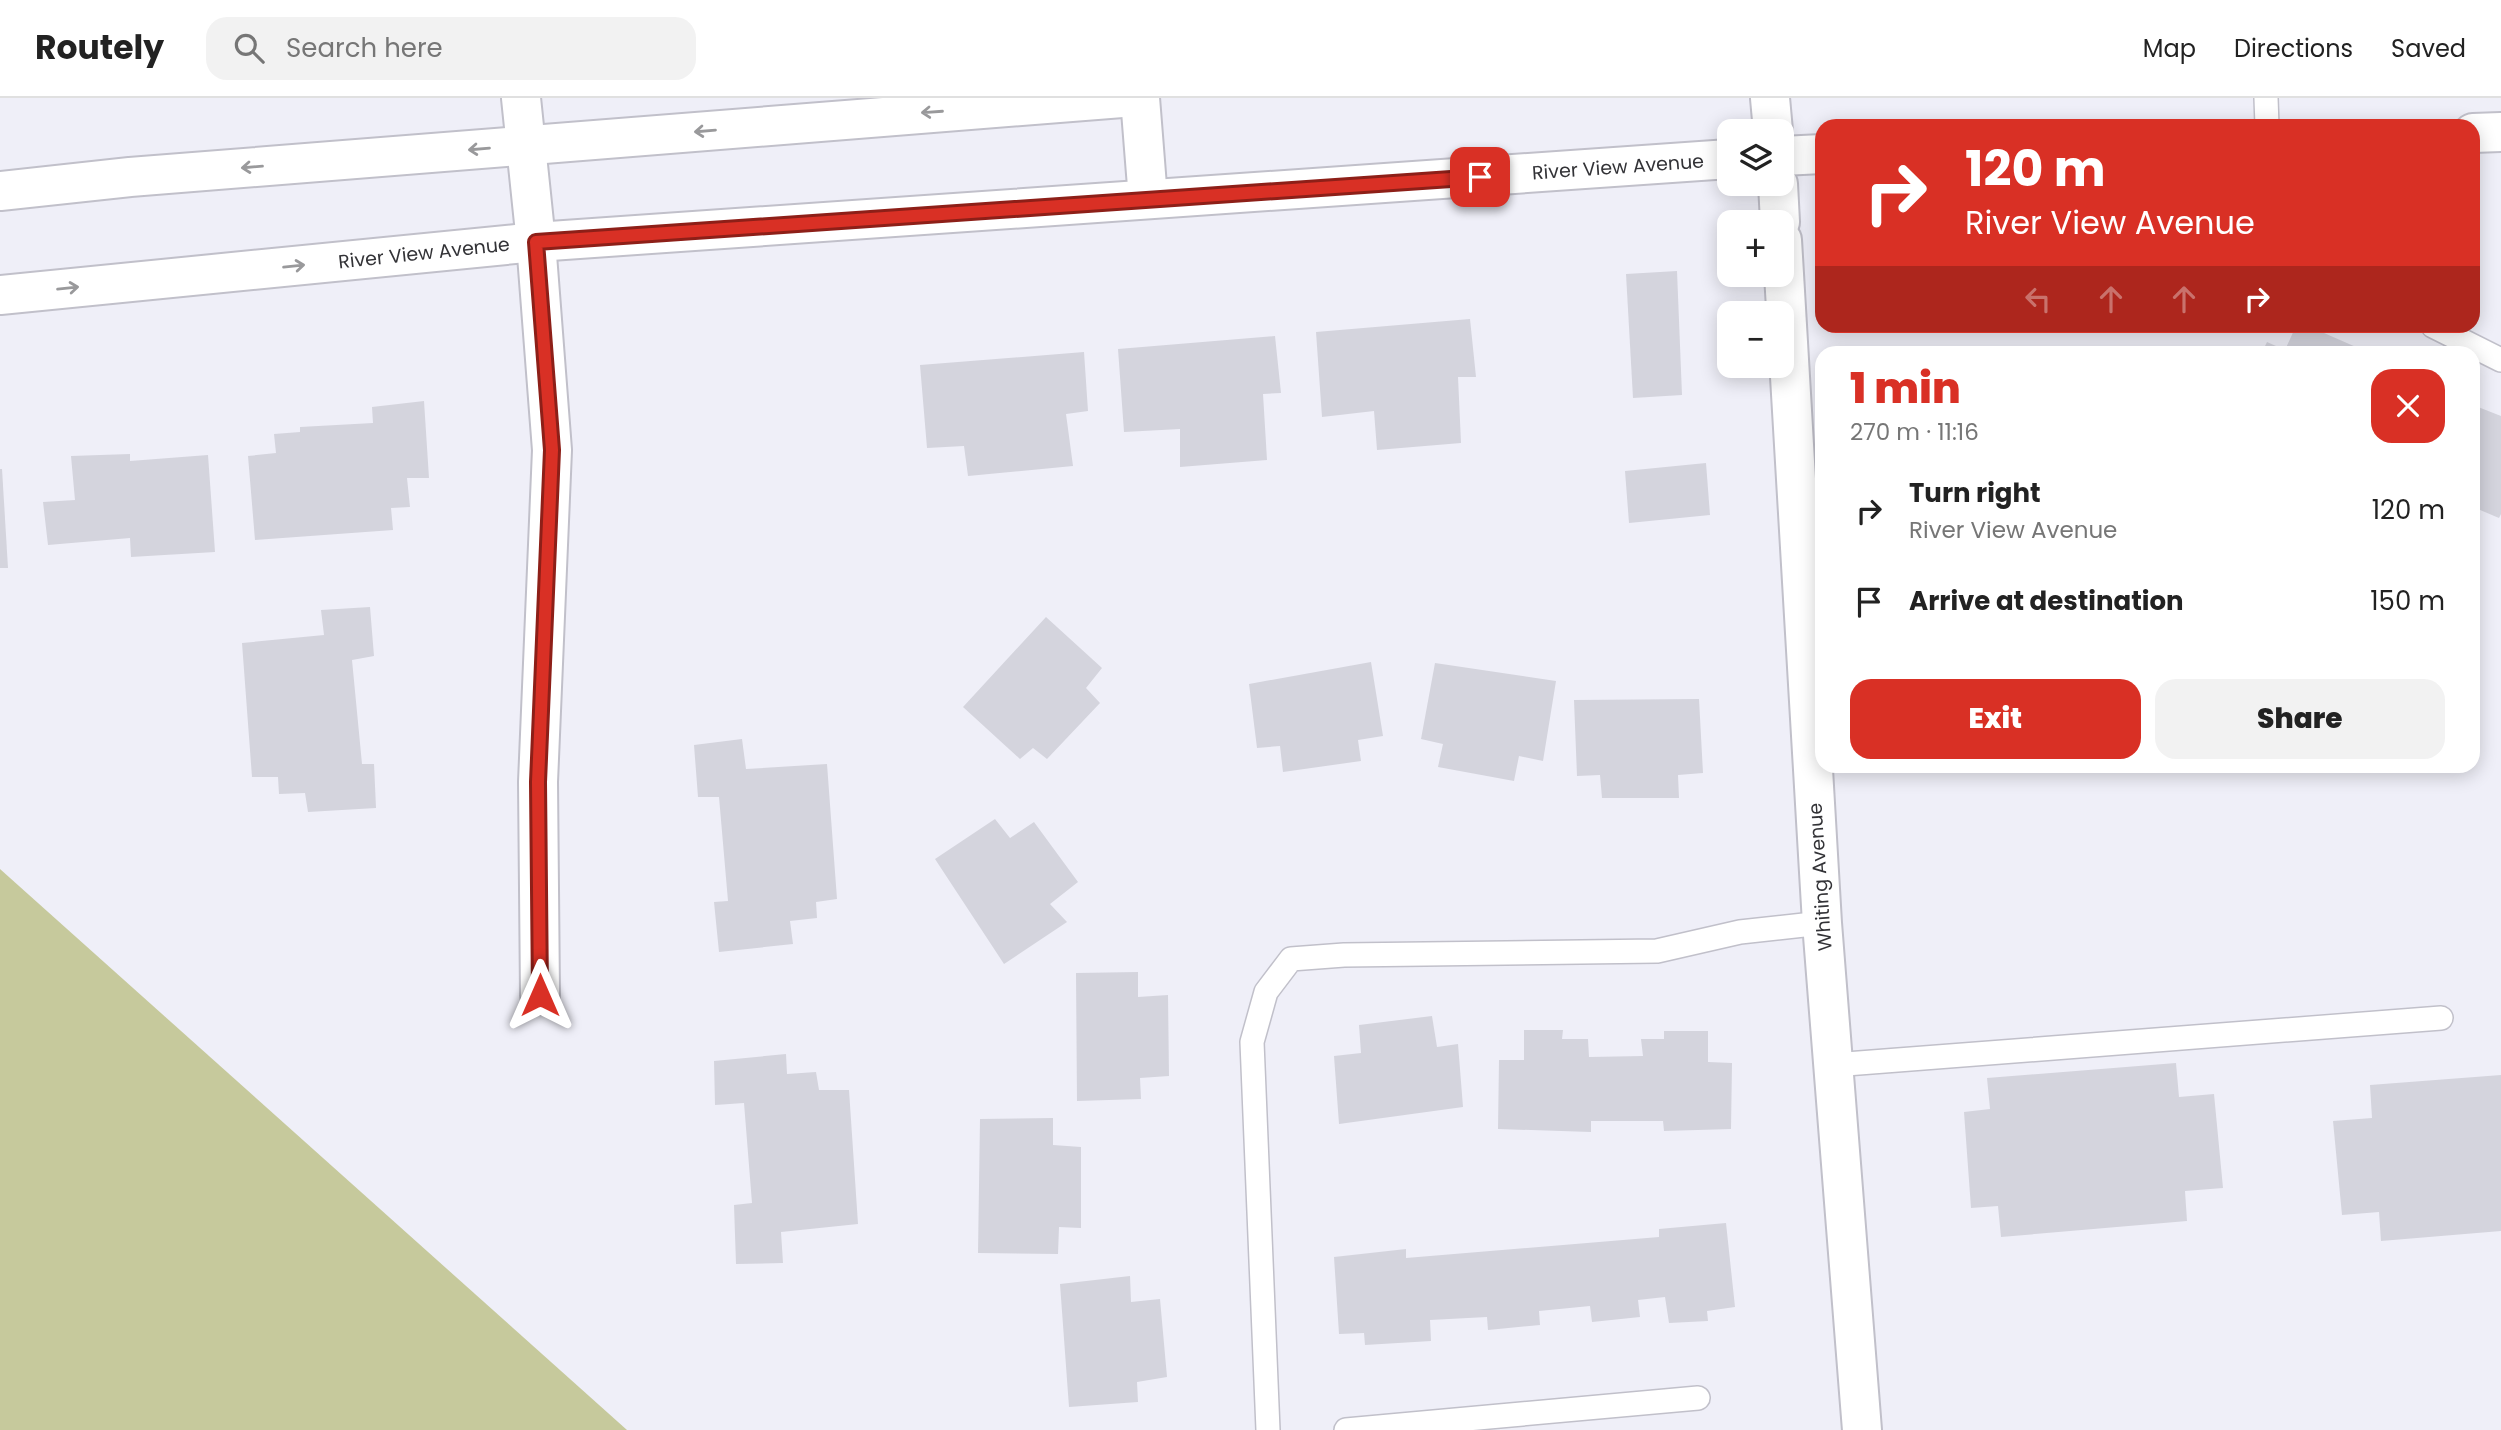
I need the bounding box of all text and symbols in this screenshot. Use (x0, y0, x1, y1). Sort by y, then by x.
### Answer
search box (206, 17, 696, 80)
text: Routely (35, 24, 164, 71)
icon: search (230, 29, 268, 67)
text: Search here (286, 30, 443, 66)
text: Map (2143, 32, 2196, 65)
text: Directions (2234, 32, 2353, 65)
text: Saved (2391, 32, 2466, 65)
one-way arrow (921, 106, 944, 119)
map controls (1717, 119, 1794, 378)
button: layers (1717, 119, 1794, 196)
one-way arrow (695, 125, 717, 138)
text: 120 m (1965, 135, 2106, 203)
one-way arrow (468, 143, 491, 156)
pin (1450, 147, 1510, 207)
icon: right (1850, 147, 1941, 238)
street label: River View Avenue (1531, 148, 1705, 186)
icon: arrive (1461, 158, 1499, 196)
one-way arrow (241, 161, 264, 174)
text: River View Avenue (1965, 200, 2255, 245)
button: + (1717, 210, 1794, 287)
street label: River View Avenue (337, 231, 511, 275)
one-way arrow (283, 259, 305, 272)
icon: left (2019, 280, 2057, 318)
icon: ahead (2092, 280, 2130, 318)
icon: ahead (2165, 280, 2203, 318)
icon: right (2238, 280, 2276, 318)
one-way arrow (56, 281, 79, 294)
button: − (1717, 301, 1794, 378)
text: 1 min (1850, 359, 1961, 418)
button: close (2371, 369, 2445, 443)
text: 270 m · 11:16 (1850, 416, 1979, 448)
text: Turn right (1909, 475, 2041, 511)
icon: right (1850, 492, 1888, 530)
text: 120 m (2372, 492, 2445, 528)
text: River View Avenue (1909, 514, 2117, 546)
icon: arrive (1850, 583, 1888, 621)
text: Arrive at destination (1909, 583, 2184, 619)
text: 150 m (2370, 583, 2445, 619)
button: Exit (1850, 679, 2141, 759)
button: Share (2155, 679, 2445, 759)
street label: Whiting Avenue (1801, 802, 1839, 952)
position arrow (503, 958, 577, 1032)

